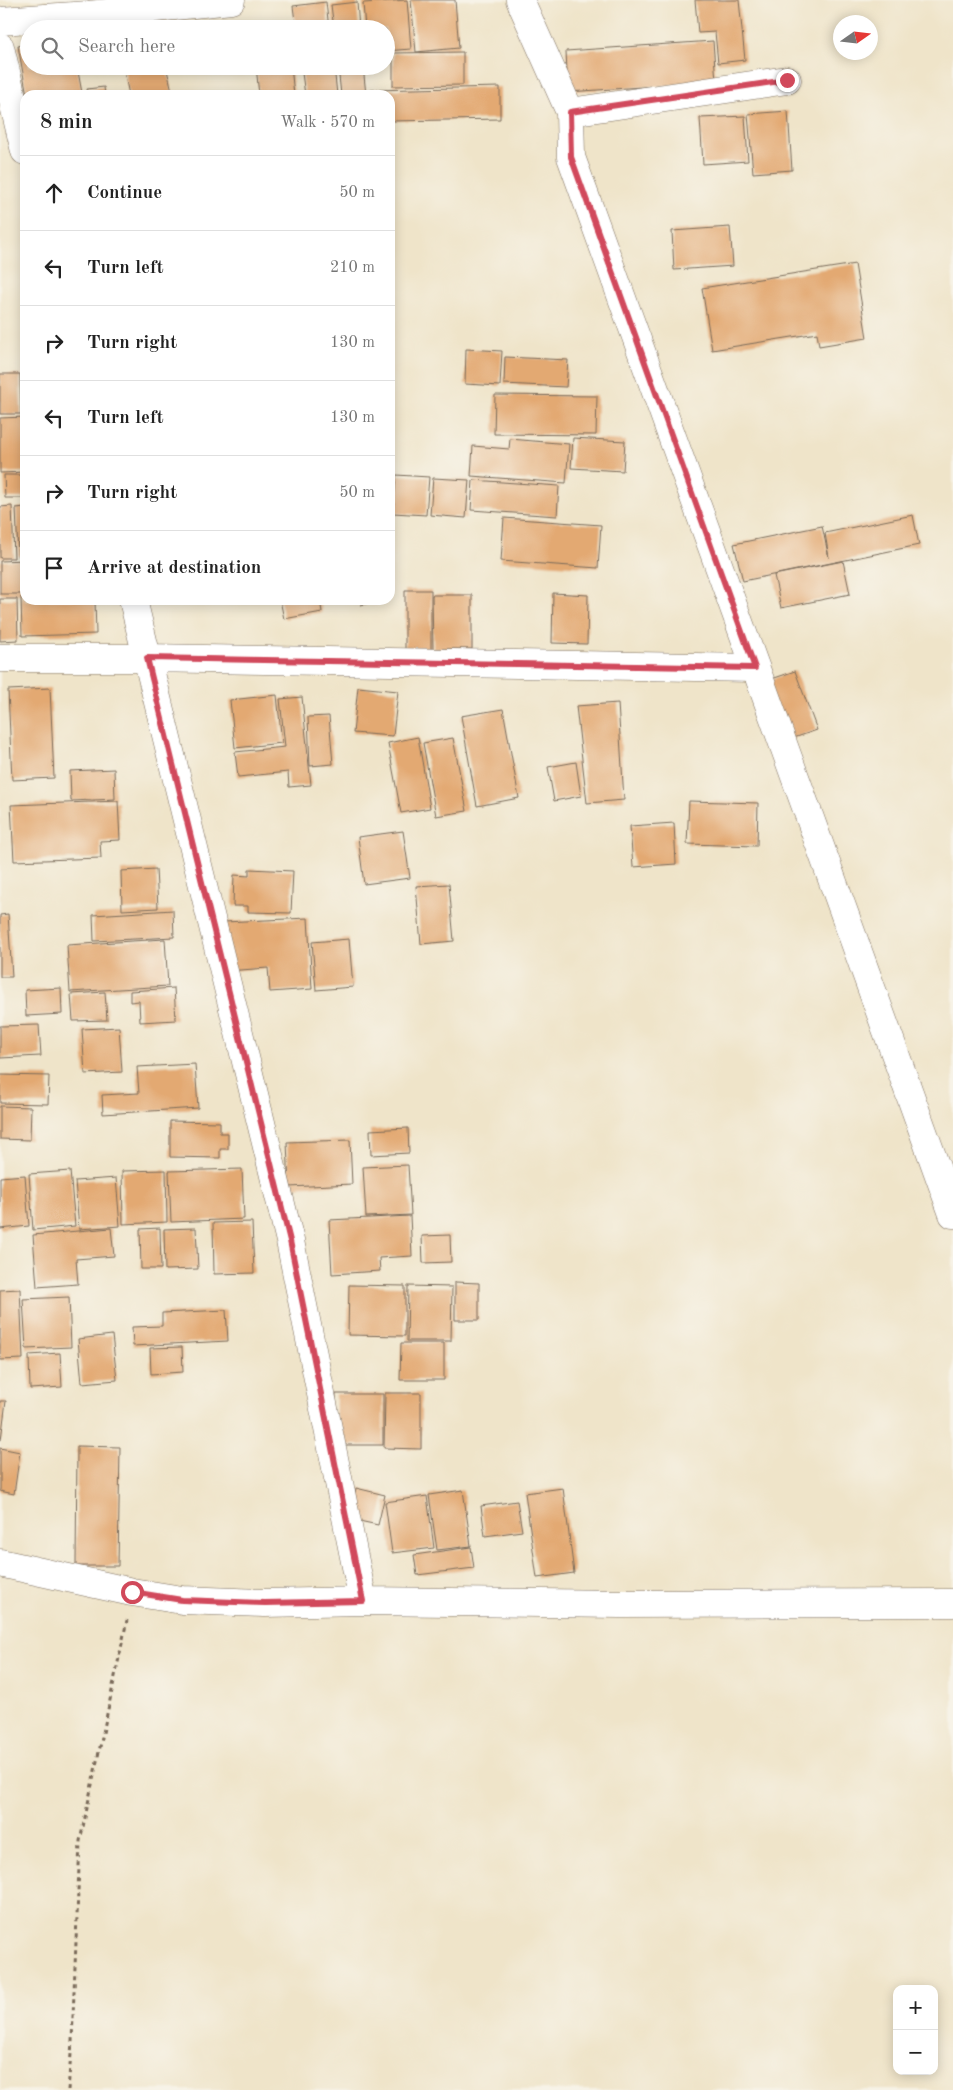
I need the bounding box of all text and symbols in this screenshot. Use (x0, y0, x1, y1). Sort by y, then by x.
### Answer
north arrow (833, 15, 878, 60)
search box (20, 20, 395, 75)
icon: search (38, 34, 66, 62)
text: Search here (78, 38, 175, 57)
route end (776, 69, 799, 92)
text: 8 min (40, 112, 93, 133)
text: Walk · 570 m (280, 115, 375, 131)
icon: ahead (40, 179, 68, 207)
text: Continue (87, 184, 162, 203)
text: 50 m (339, 185, 375, 201)
icon: left (40, 254, 68, 282)
text: Turn left (87, 259, 164, 278)
text: 210 m (330, 260, 375, 276)
icon: right (40, 329, 68, 357)
text: Turn right (87, 334, 177, 353)
text: 130 m (330, 335, 375, 351)
icon: left (40, 404, 68, 432)
text: Turn left (87, 409, 164, 428)
text: 130 m (330, 410, 375, 426)
icon: right (40, 479, 68, 507)
text: Turn right (87, 484, 177, 503)
text: 50 m (339, 485, 375, 501)
icon: arrive (40, 554, 68, 582)
text: Arrive at destination (87, 559, 261, 578)
route start (121, 1581, 144, 1604)
map controls (893, 1985, 938, 2075)
button: + (893, 1985, 938, 2030)
button: − (893, 2030, 938, 2075)

